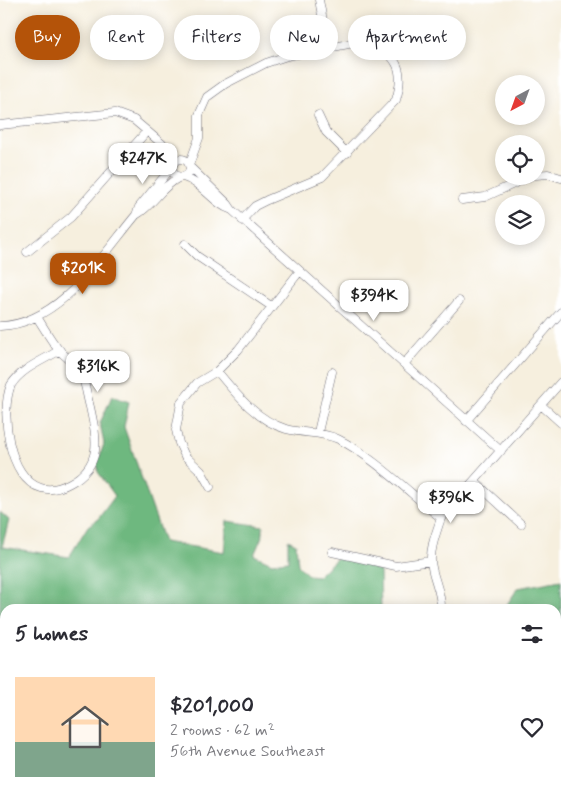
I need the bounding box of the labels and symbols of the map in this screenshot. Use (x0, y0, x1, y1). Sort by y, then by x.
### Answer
north arrow (495, 75, 545, 125)
pin: $247K (108, 142, 178, 185)
pin: $201K (48, 252, 118, 295)
pin: $394K (339, 280, 409, 322)
pin: $316K (63, 350, 133, 393)
pin: $396K (416, 482, 486, 524)

